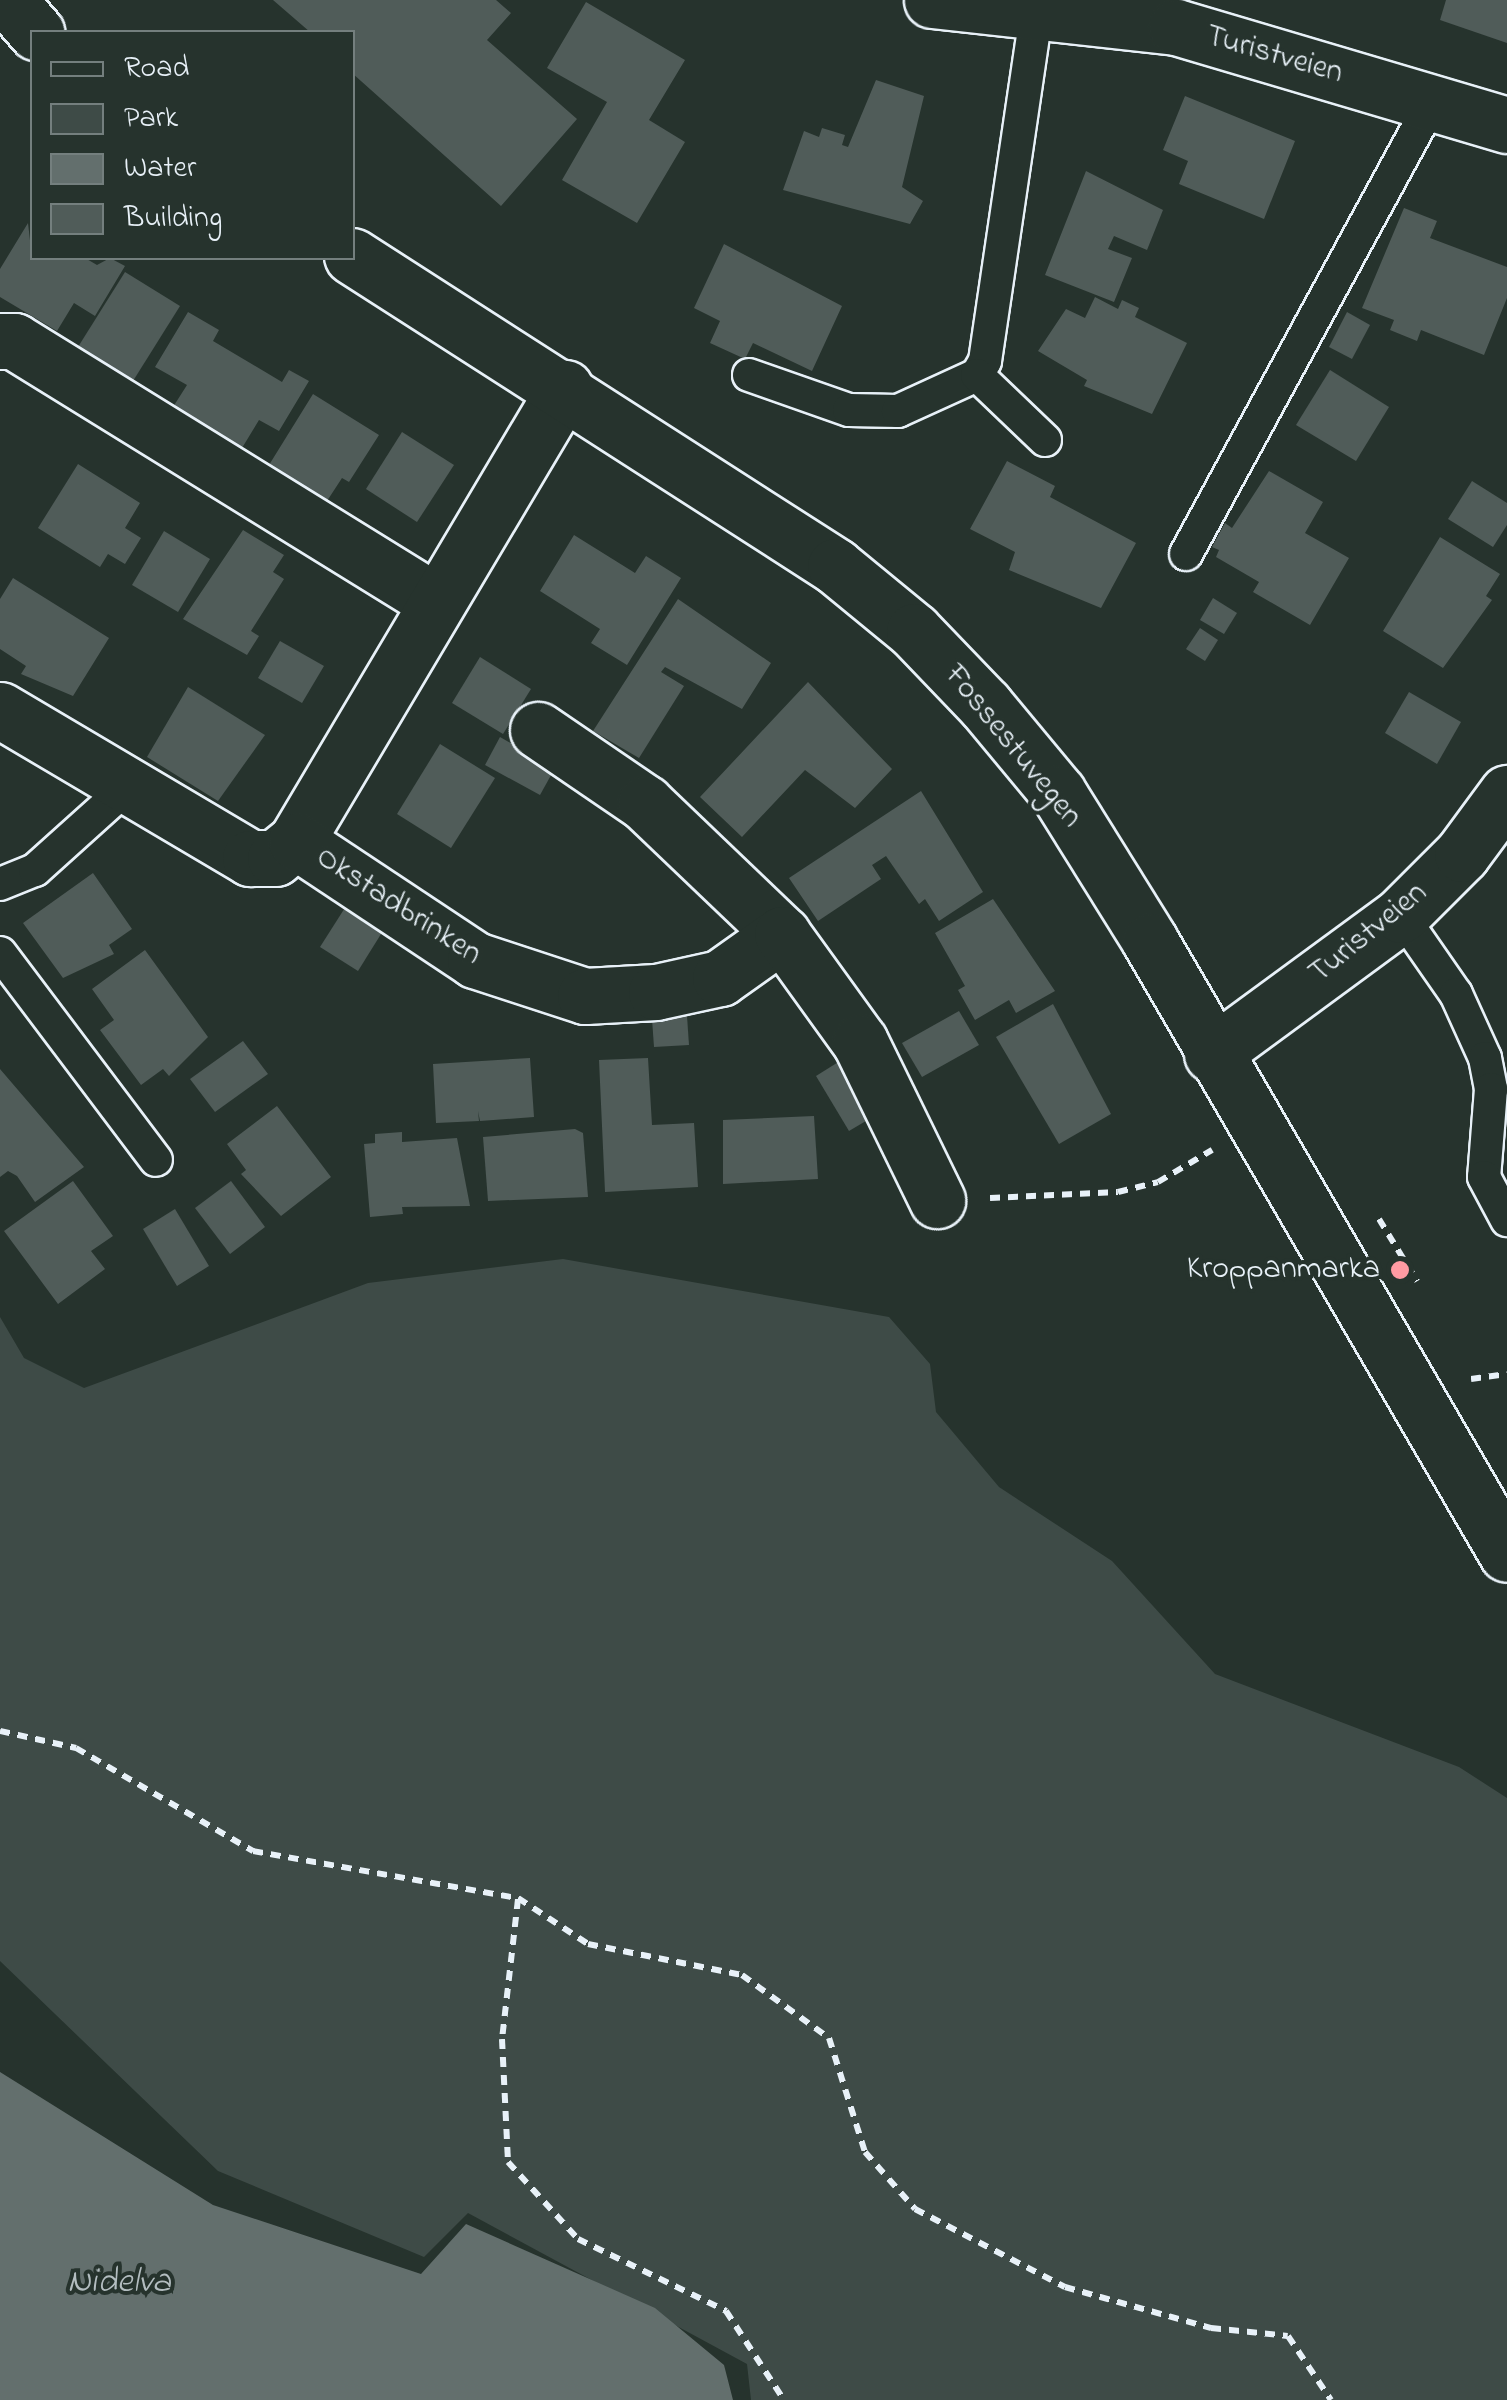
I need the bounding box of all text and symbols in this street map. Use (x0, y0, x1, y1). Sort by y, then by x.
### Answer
street label: Turistveien (1201, 18, 1347, 94)
legend (30, 30, 355, 260)
text: Road (124, 47, 189, 91)
text: Park (124, 97, 178, 141)
text: Water (124, 147, 196, 191)
text: Building (124, 197, 222, 241)
street label: Fossestuvegen (935, 658, 1089, 836)
street label: Okstadbrinken (308, 839, 488, 975)
street label: Turistveien (1302, 875, 1436, 993)
place label: Kroppanmarka (1187, 1251, 1380, 1289)
marker: Kroppanmarka (1389, 1259, 1411, 1281)
water label: Nidelva (67, 2262, 171, 2304)

